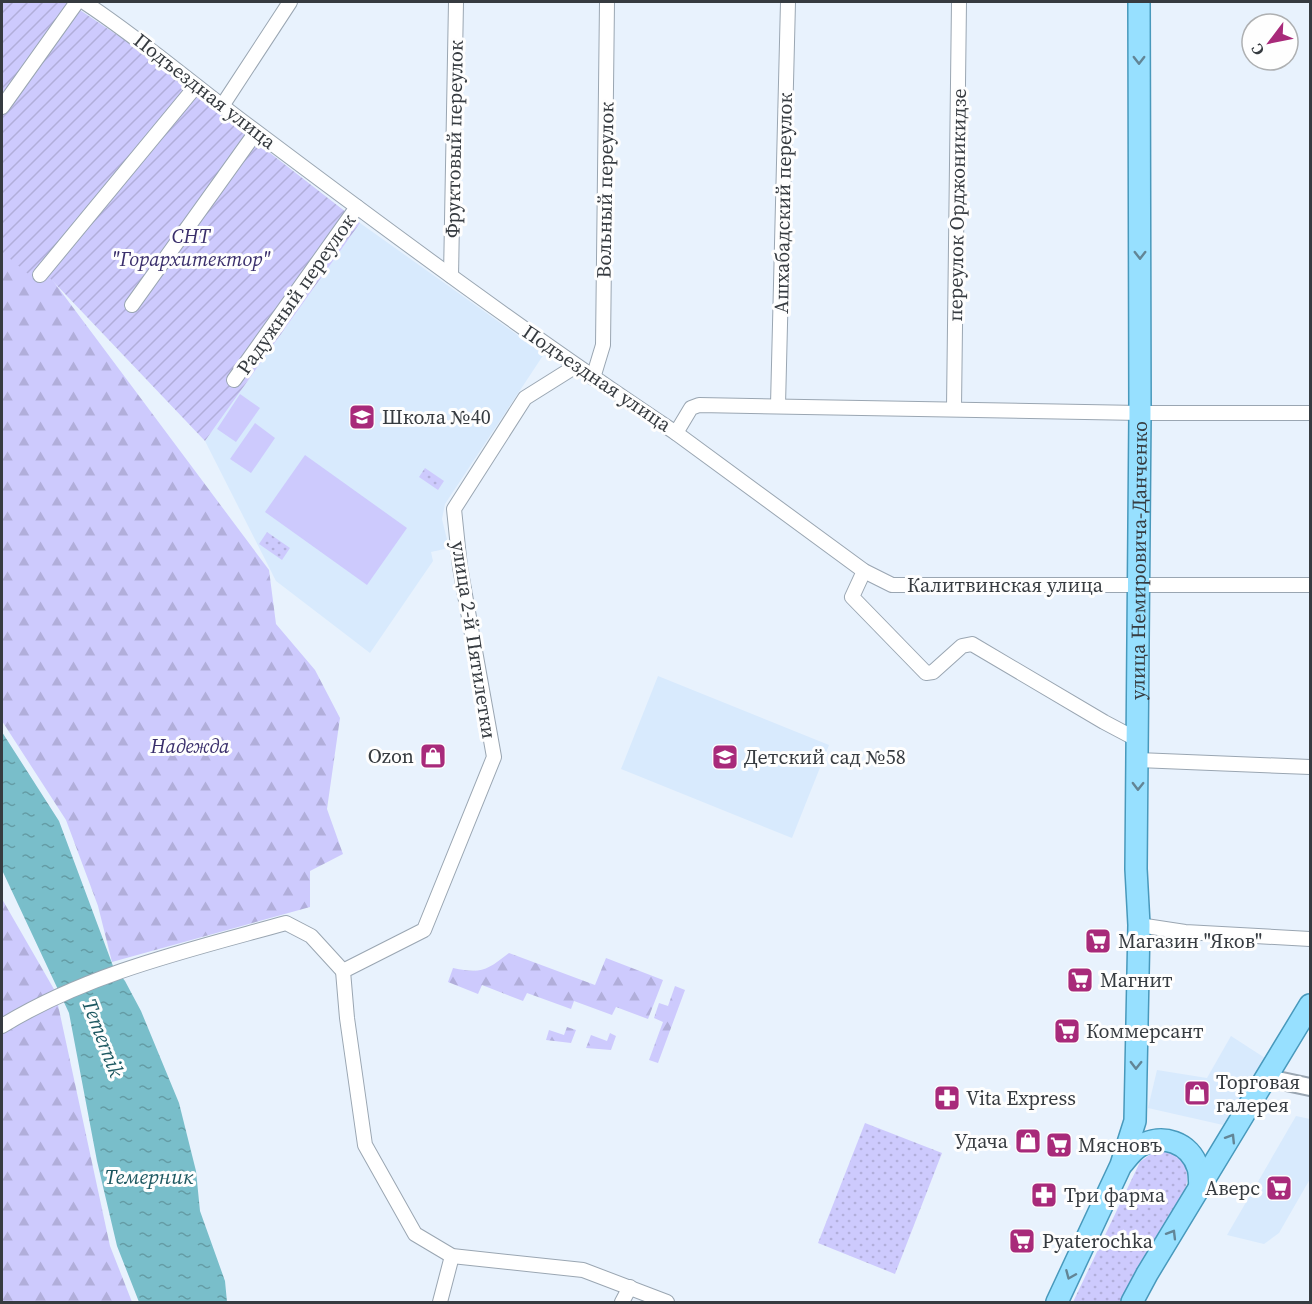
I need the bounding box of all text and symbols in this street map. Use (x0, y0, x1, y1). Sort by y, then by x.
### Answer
north arrow (1240, 12, 1300, 72)
street label: Подъездная улица (128, 27, 283, 156)
street label: Фруктовый переулок (438, 40, 470, 238)
text: С (1245, 40, 1269, 60)
one-way arrow (1133, 55, 1145, 64)
street label: переулок Орджоникидзе (941, 88, 973, 322)
street label: Ашхабадский переулок (767, 92, 799, 314)
street label: Вольный переулок (589, 101, 621, 279)
street label: Радужный переулок (230, 208, 362, 380)
park label: СНТ "Горархитектор" (111, 222, 271, 273)
one-way arrow (1134, 250, 1146, 259)
street label: Подъездная улица (517, 318, 677, 439)
school or university icon: Школа №40 (347, 402, 377, 432)
place label: Школа №40 (382, 403, 491, 431)
street label: улица Немировича-Данченко (1123, 421, 1154, 700)
street label: улица 2-й Пятилетки (445, 539, 503, 741)
street label: Калитвинская улица (907, 571, 1104, 599)
park label: Надежда (150, 732, 230, 760)
shop icon: Ozon (418, 741, 448, 771)
place label: Ozon (368, 742, 414, 770)
school or university icon: Детский сад №58 (710, 742, 740, 772)
place label: Детский сад №58 (744, 743, 906, 771)
one-way arrow (1131, 781, 1144, 790)
supermarket icon: Магазин "Яков" (1083, 926, 1113, 956)
place label: Магазин "Яков" (1118, 927, 1262, 955)
supermarket icon: Магнит (1065, 965, 1095, 995)
place label: Магнит (1100, 966, 1173, 994)
water label: Temernik (75, 994, 132, 1081)
supermarket icon: Коммерсант (1052, 1016, 1082, 1046)
place label: Коммерсант (1086, 1017, 1204, 1045)
one-way arrow (1129, 1060, 1142, 1069)
place label: Торговая галерея (1216, 1068, 1300, 1119)
shop icon: Торговая галерея (1182, 1078, 1212, 1108)
pharmacy icon: Vita Express (932, 1083, 962, 1113)
place label: Vita Express (966, 1084, 1076, 1112)
shop icon: Удача (1013, 1126, 1043, 1156)
place label: Удача (954, 1127, 1009, 1155)
supermarket icon: Мясновъ (1044, 1130, 1074, 1160)
place label: Мясновъ (1078, 1131, 1162, 1159)
one-way arrow (1223, 1133, 1234, 1144)
water label: Темерник (105, 1162, 194, 1191)
supermarket icon: Аверс (1264, 1173, 1294, 1203)
place label: Аверс (1205, 1174, 1260, 1202)
pharmacy icon: Три фарма (1029, 1180, 1059, 1210)
place label: Три фарма (1064, 1181, 1166, 1209)
supermarket icon: Pyaterochka (1007, 1226, 1037, 1256)
place label: Pyaterochka (1042, 1227, 1154, 1255)
one-way arrow (1164, 1230, 1176, 1240)
one-way arrow (1065, 1268, 1077, 1279)

